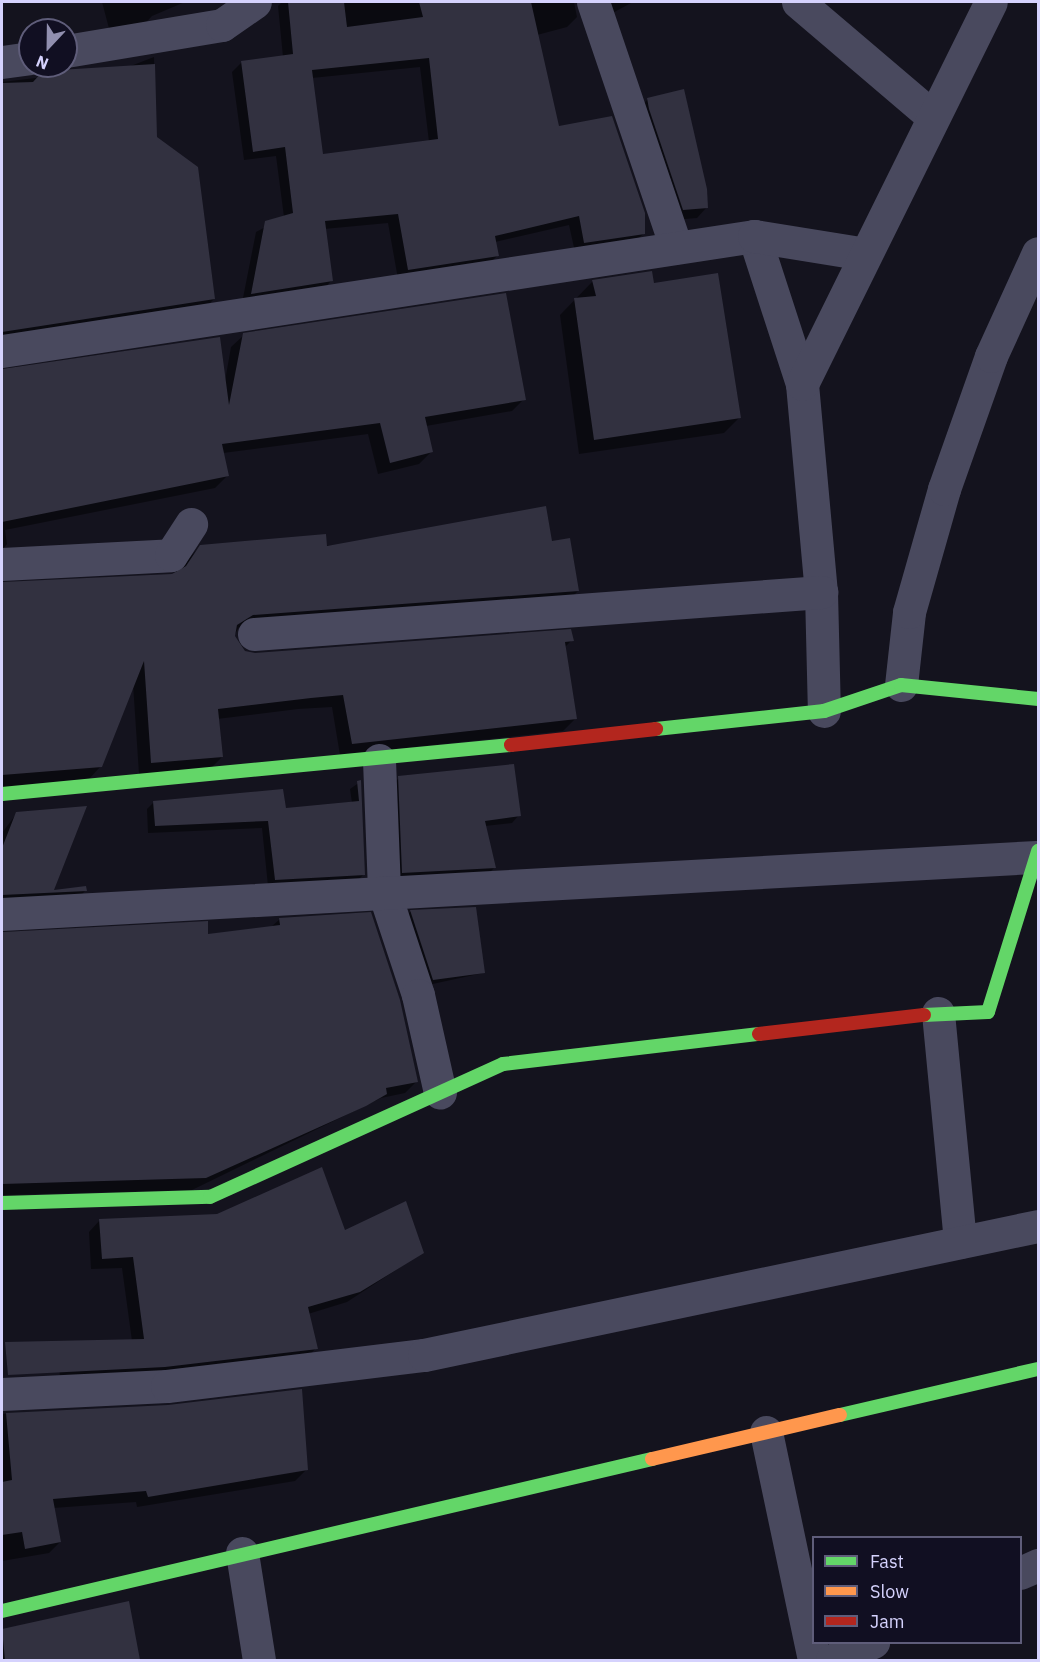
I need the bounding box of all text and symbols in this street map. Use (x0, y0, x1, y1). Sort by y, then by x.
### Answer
north arrow (18, 18, 78, 78)
text: N (33, 51, 51, 74)
legend (812, 1536, 1022, 1644)
text: Fast (870, 1550, 904, 1573)
text: Slow (870, 1580, 909, 1603)
text: Jam (870, 1610, 905, 1633)

